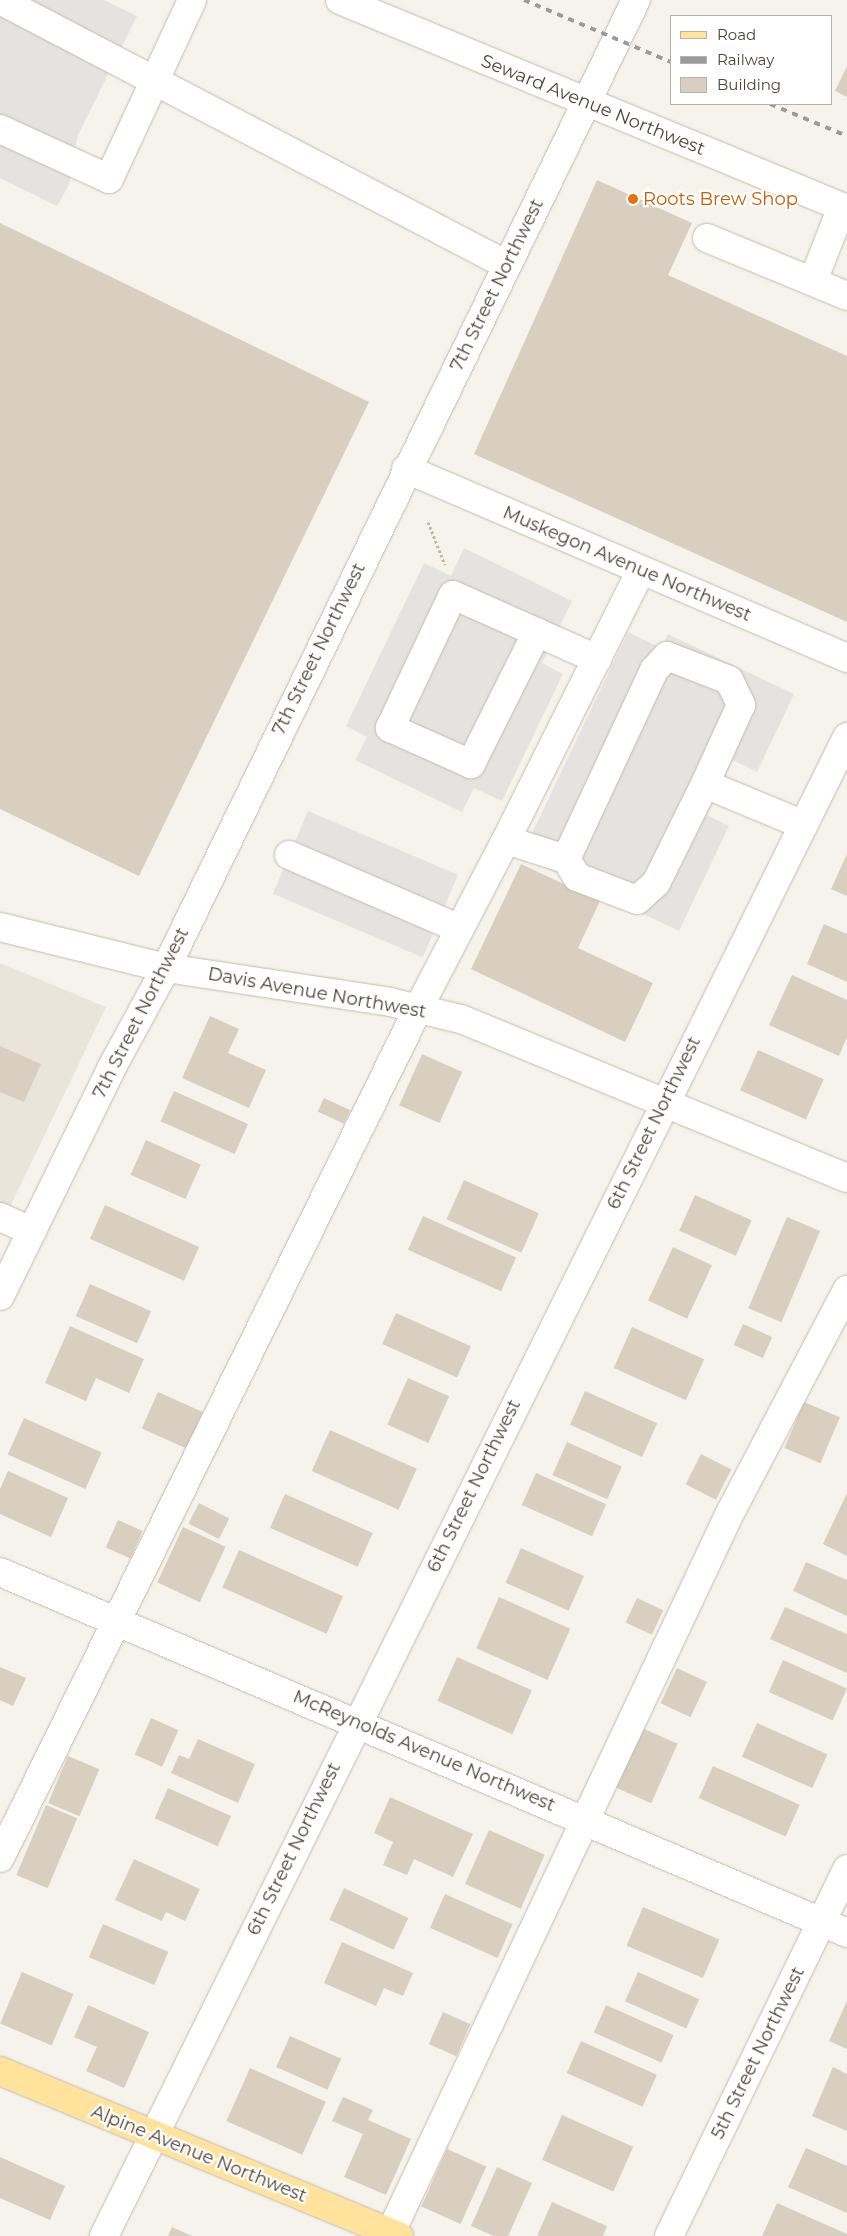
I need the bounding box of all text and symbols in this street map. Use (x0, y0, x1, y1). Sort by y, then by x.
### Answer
legend (670, 15, 832, 105)
text: Road (717, 25, 756, 44)
street label: Seward Avenue Northwest (478, 50, 708, 160)
text: Railway (717, 50, 774, 69)
text: Building (717, 75, 781, 94)
place label: Roots Brew Shop (643, 188, 798, 210)
marker: Roots Brew Shop (627, 193, 639, 205)
street label: 7th Street Northwest (446, 195, 548, 375)
street label: Muskegon Avenue Northwest (500, 502, 754, 626)
street label: 7th Street Northwest (268, 559, 370, 739)
street label: 7th Street Northwest (89, 924, 193, 1102)
street label: Davis Avenue Northwest (206, 963, 428, 1023)
street label: 6th Street Northwest (603, 1033, 705, 1213)
street label: 6th Street Northwest (423, 1396, 525, 1576)
street label: McReynolds Avenue Northwest (290, 1686, 558, 1816)
street label: 6th Street Northwest (243, 1759, 345, 1939)
street label: 5th Street Northwest (707, 1963, 809, 2143)
street label: Alpine Avenue Northwest (88, 2101, 310, 2207)

